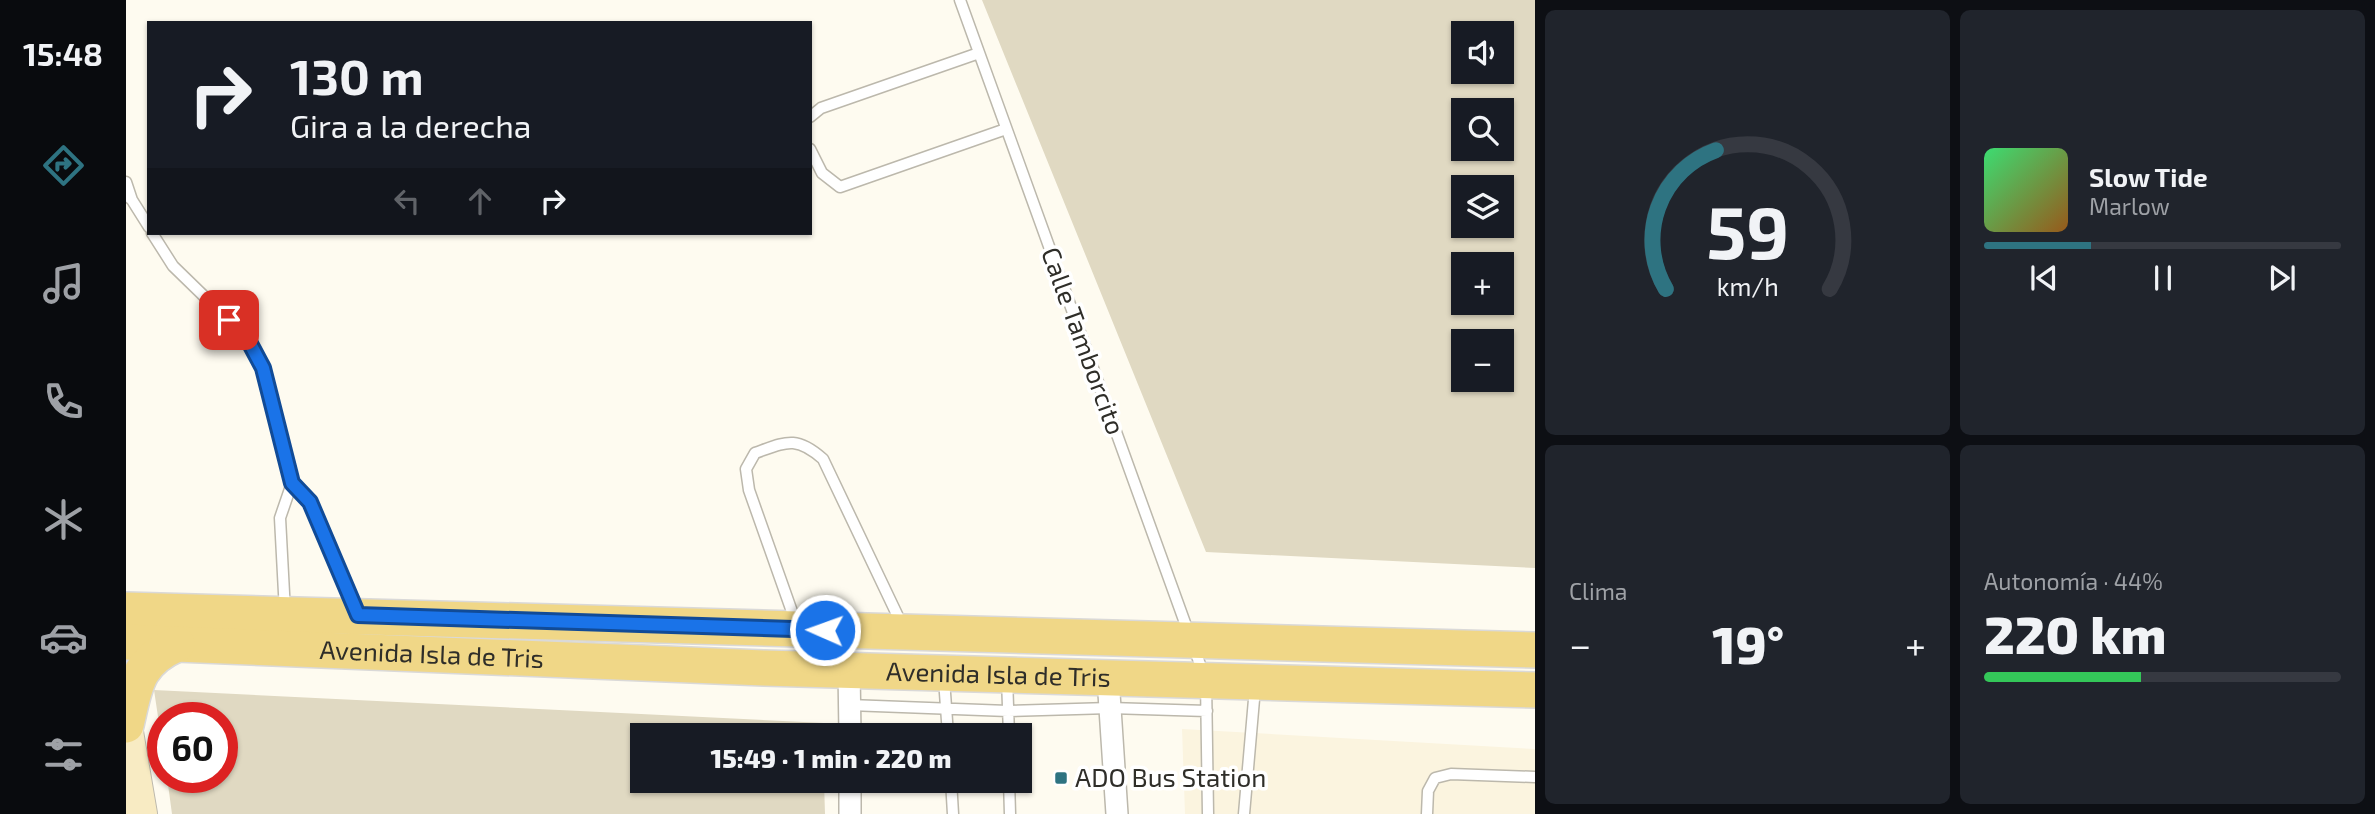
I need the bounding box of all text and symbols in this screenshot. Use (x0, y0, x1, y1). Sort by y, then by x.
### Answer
map controls (1451, 21, 1514, 392)
button: sound (1451, 21, 1514, 84)
text: 15:48 (23, 34, 103, 72)
text: 130 m (290, 46, 424, 105)
icon: right (175, 49, 266, 140)
button: search (1451, 98, 1514, 161)
text: Gira a la derecha (290, 106, 531, 144)
icon: directions (39, 141, 88, 190)
text: Slow Tide (2089, 161, 2208, 192)
button: layers (1451, 175, 1514, 238)
icon: left (388, 182, 426, 220)
icon: ahead (461, 182, 499, 220)
icon: right (534, 182, 572, 220)
text: 59 (1706, 186, 1789, 274)
text: Marlow (2089, 192, 2170, 220)
street label: Calle Tamborcito (1036, 243, 1133, 438)
button: + (1451, 252, 1514, 315)
icon: music (39, 259, 88, 308)
icon: previous (2025, 259, 2063, 297)
icon: pause (2144, 259, 2182, 297)
icon: next (2263, 259, 2301, 297)
text: km/h (1716, 271, 1779, 301)
pin (199, 290, 259, 350)
icon: arrive (210, 301, 248, 339)
button: − (1451, 329, 1514, 392)
icon: phone (39, 377, 88, 426)
icon: climate (39, 495, 88, 544)
text: Autonomía · 44% (1984, 567, 2163, 595)
text: Clima (1569, 577, 1627, 605)
position arrow (788, 593, 862, 667)
text: 220 km (1984, 602, 2167, 664)
text: 19° (1712, 612, 1784, 674)
icon: car (39, 613, 88, 662)
text: − (1569, 621, 1591, 667)
text: + (1905, 621, 1926, 667)
street label: Avenida Isla de Tris (319, 633, 545, 673)
street label: Avenida Isla de Tris (886, 654, 1111, 692)
speed limit sign: 60 (147, 702, 238, 793)
icon: filters (39, 730, 88, 779)
text: 15:49 · 1 min · 220 m (710, 742, 952, 773)
place label: ADO Bus Station (1075, 761, 1266, 792)
marker: ADO Bus Station (1053, 770, 1069, 786)

